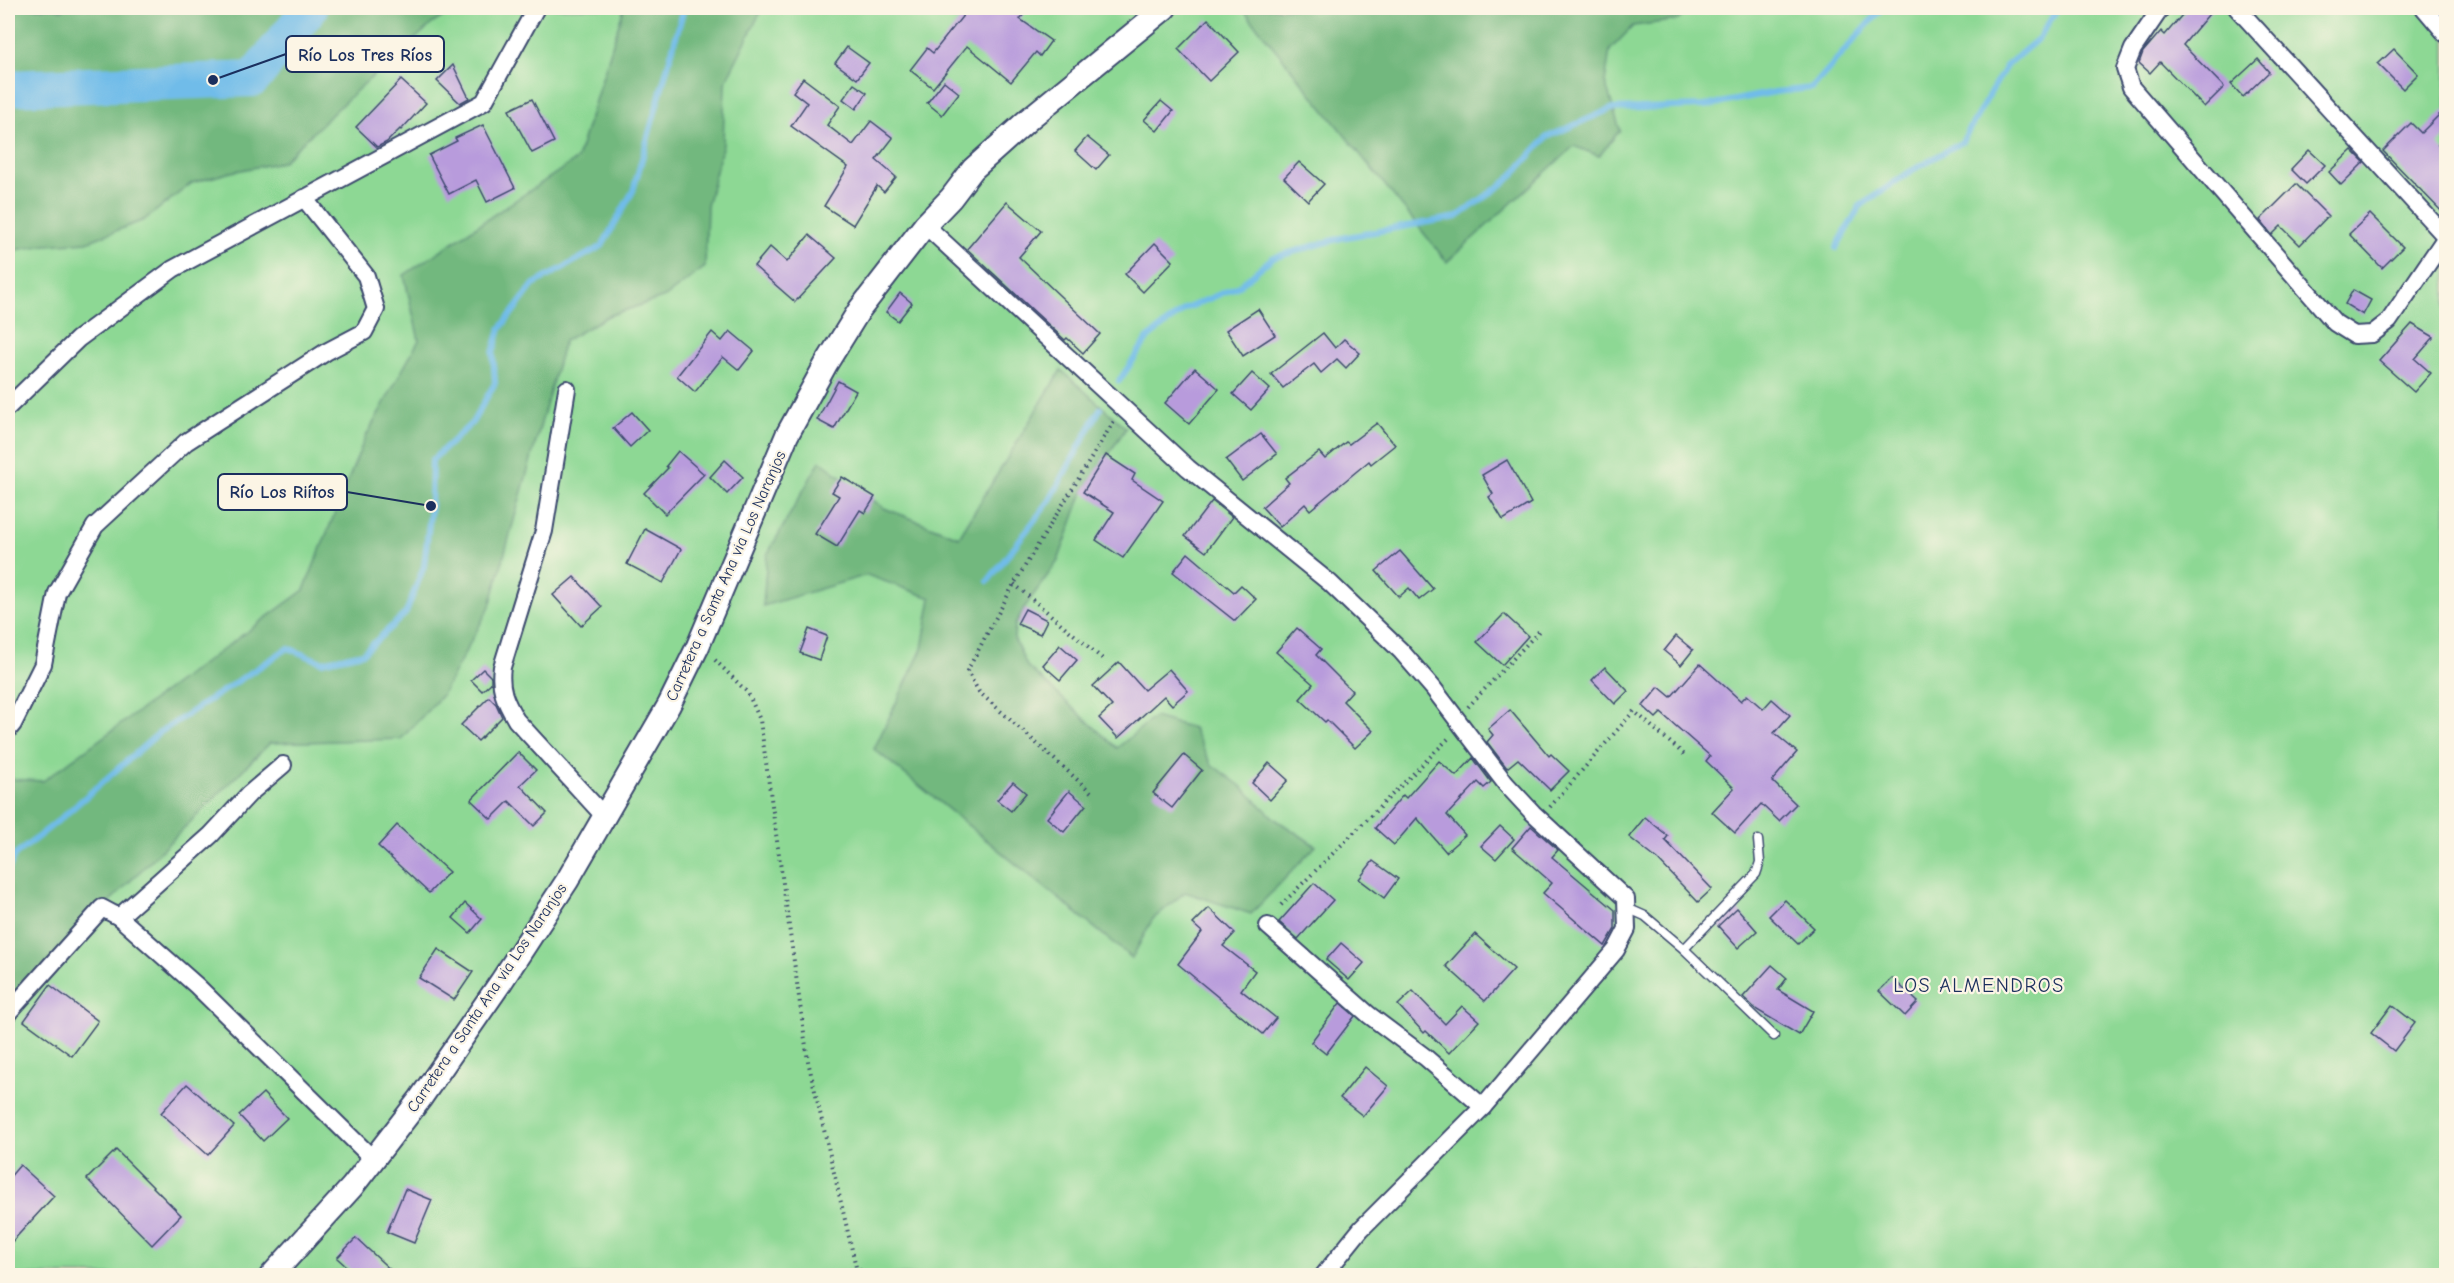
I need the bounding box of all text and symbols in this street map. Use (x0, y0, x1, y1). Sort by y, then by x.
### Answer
callout: Río Los Tres Ríos (286, 36, 444, 72)
text: Río Los Tres Ríos (298, 45, 432, 66)
street label: Carretera a Santa Ana via Los Naranjos (662, 448, 790, 704)
callout: Río Los Riítos (218, 474, 347, 510)
text: Río Los Riítos (230, 482, 335, 503)
street label: Carretera a Santa Ana via Los Naranjos (403, 880, 571, 1116)
district label: LOS ALMENDROS (1893, 974, 2065, 997)

